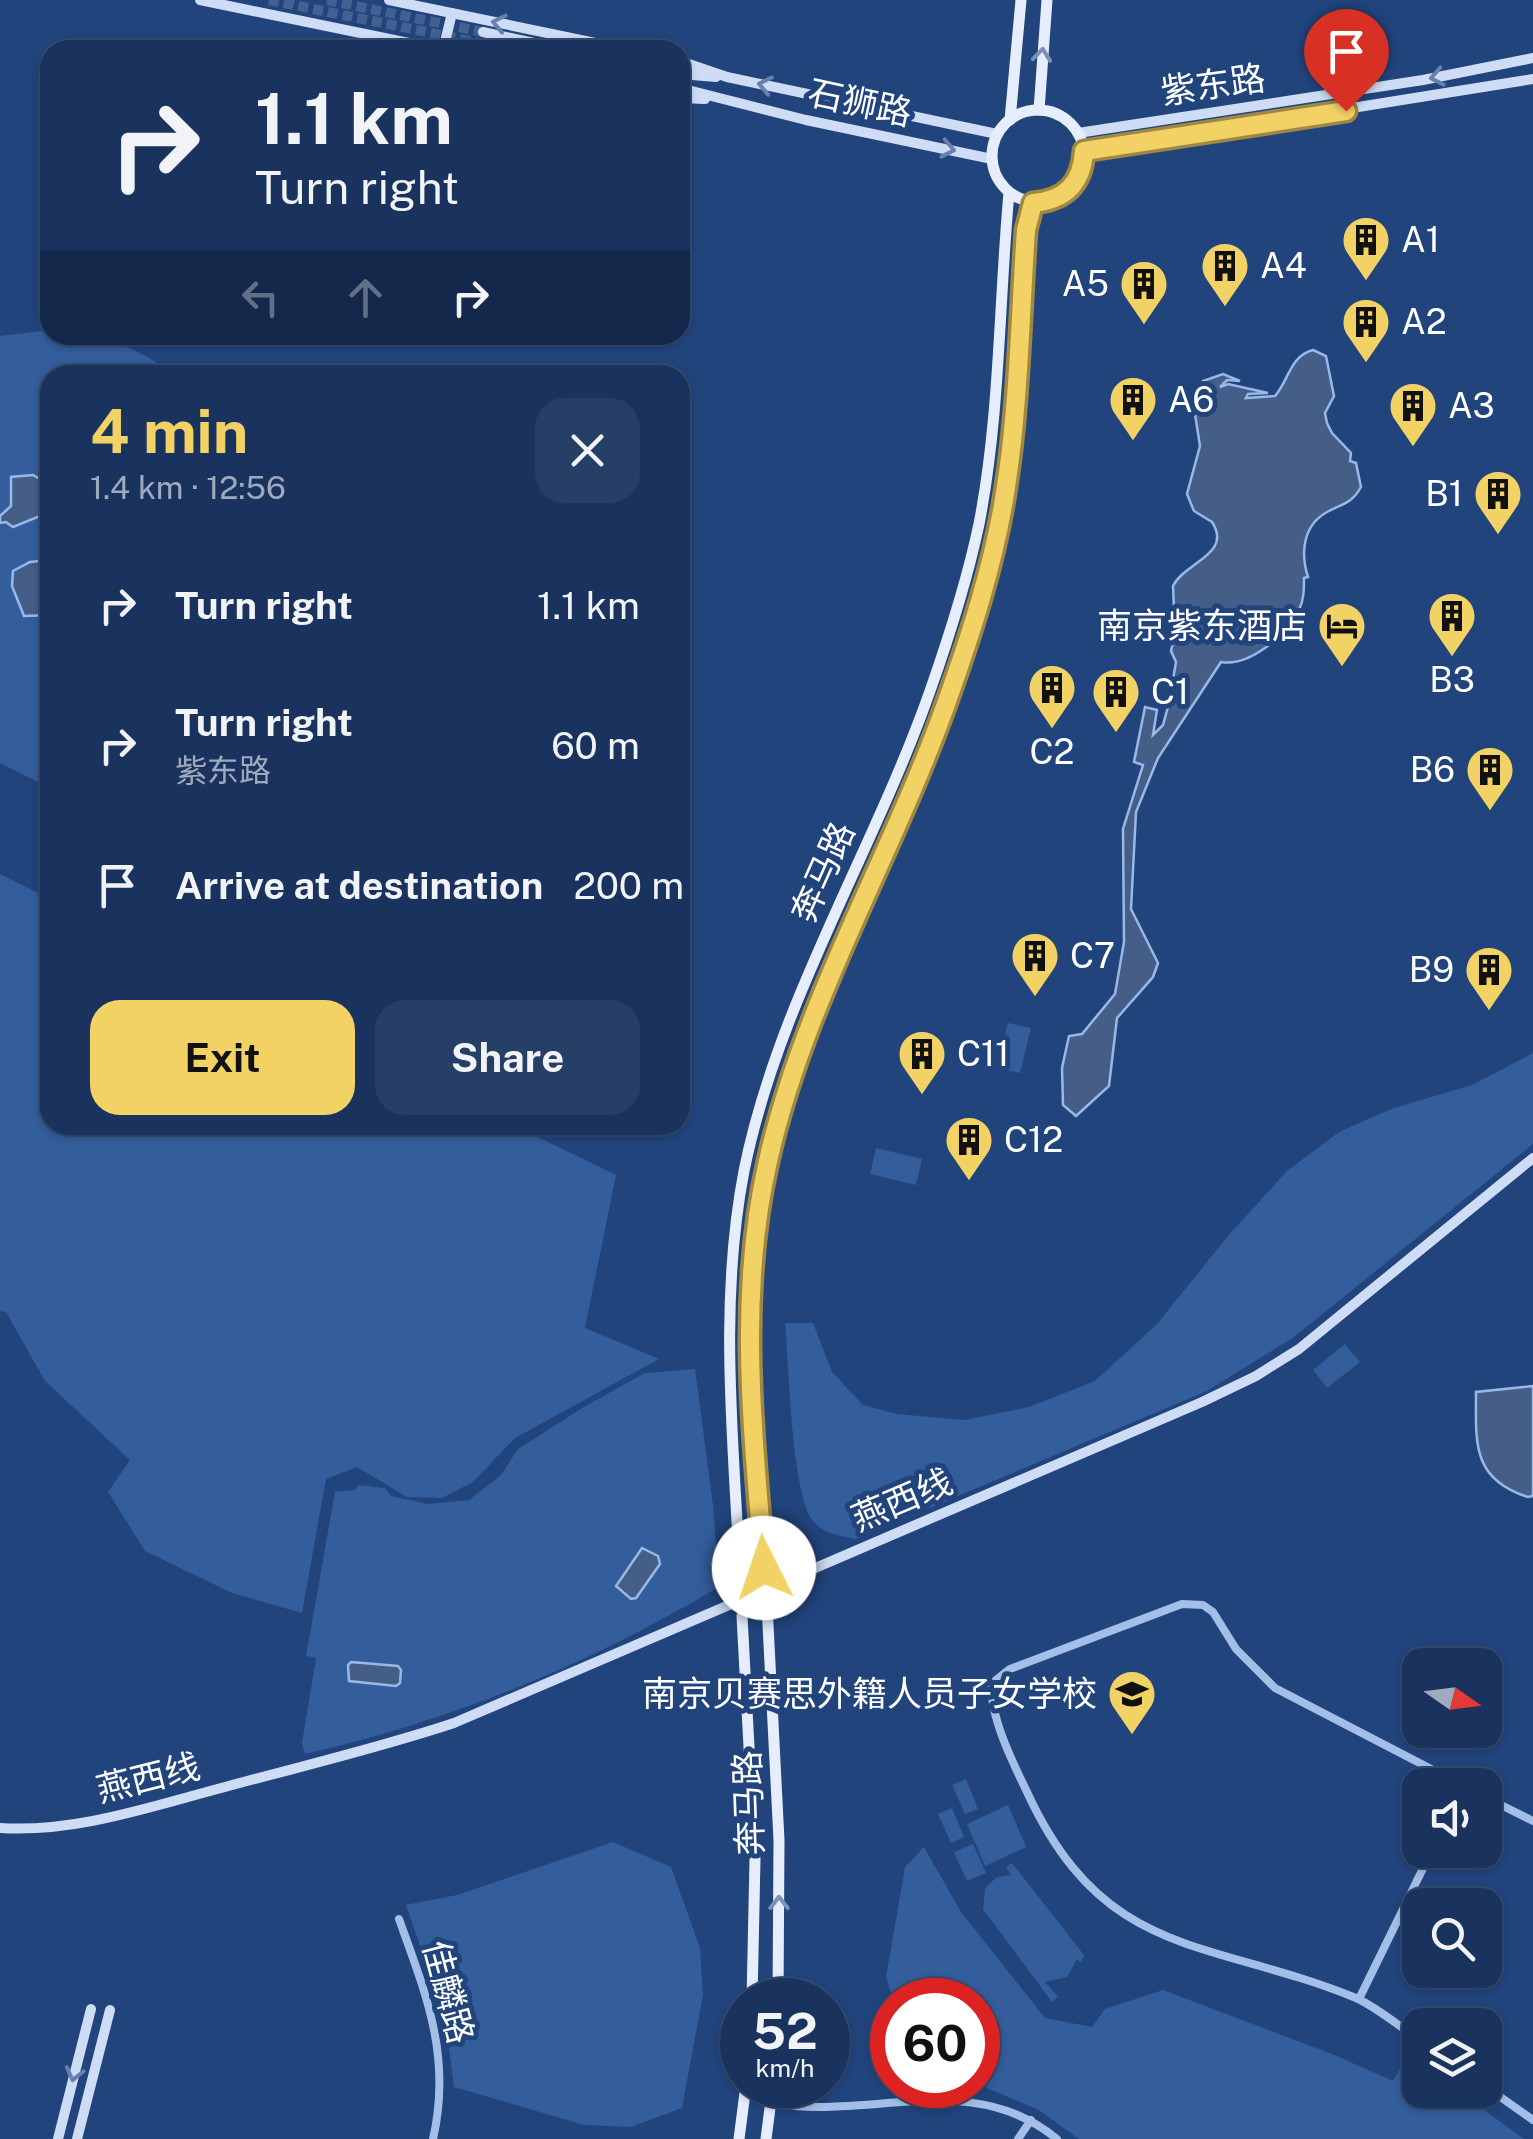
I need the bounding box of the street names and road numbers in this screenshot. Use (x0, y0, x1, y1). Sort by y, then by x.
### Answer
street label: 紫东路 (1158, 57, 1268, 112)
street label: 石狮路 (804, 72, 916, 133)
street label: 奔马路 (782, 815, 863, 928)
street label: 燕西线 (845, 1460, 958, 1539)
street label: 燕西线 (92, 1745, 204, 1810)
street label: 奔马路 (726, 1750, 771, 1856)
street label: 佳麟路 (415, 1936, 482, 2048)

